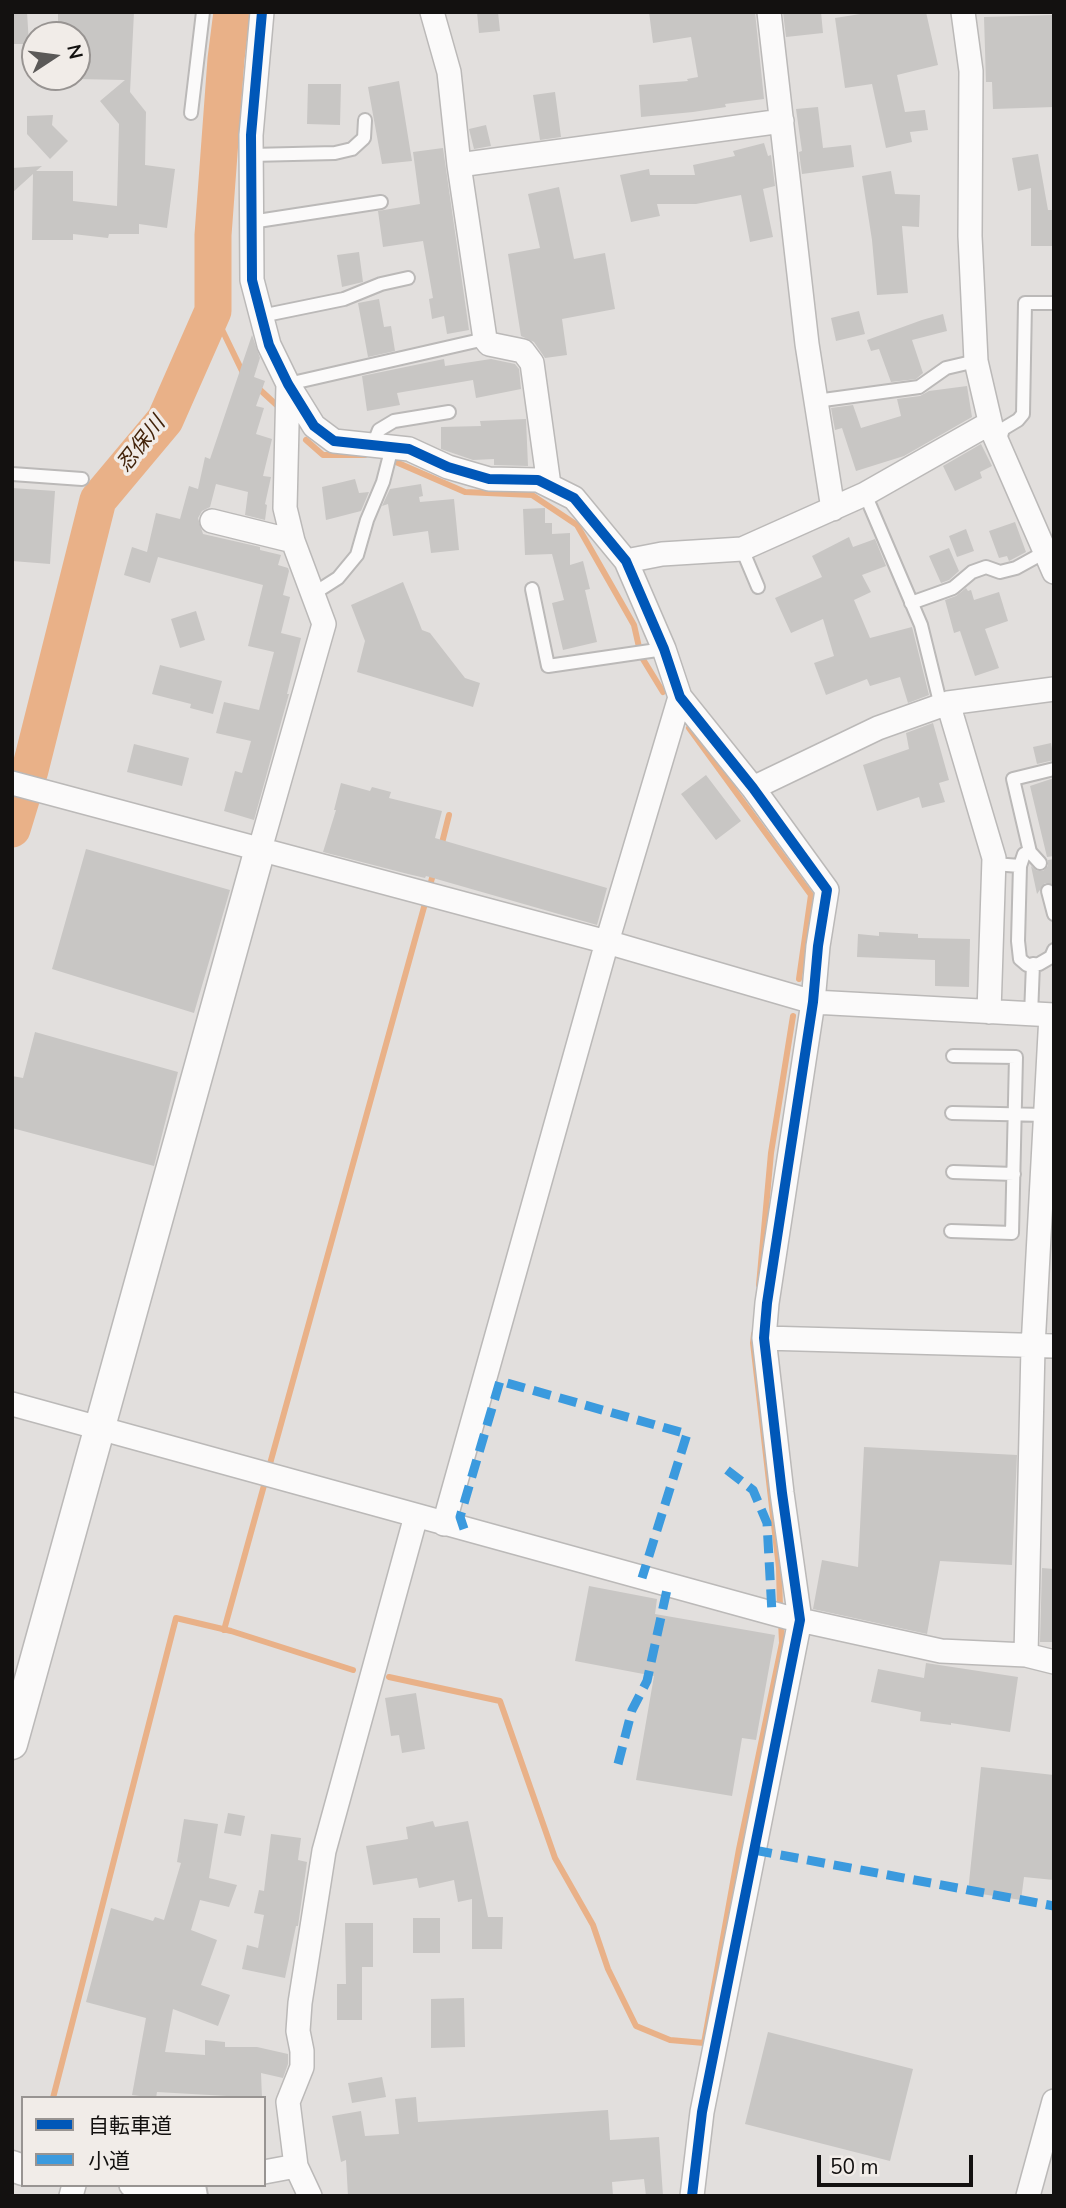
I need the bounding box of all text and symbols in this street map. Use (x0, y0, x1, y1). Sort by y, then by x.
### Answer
north arrow (21, 21, 91, 91)
text: N (60, 42, 89, 62)
water label: 忍保川 (113, 412, 171, 478)
legend (21, 2096, 266, 2187)
text: 自転車道 (88, 2112, 172, 2140)
scale bar (821, 2142, 977, 2186)
text: 小道 (88, 2147, 130, 2175)
text: 50 m (830, 2153, 879, 2181)

